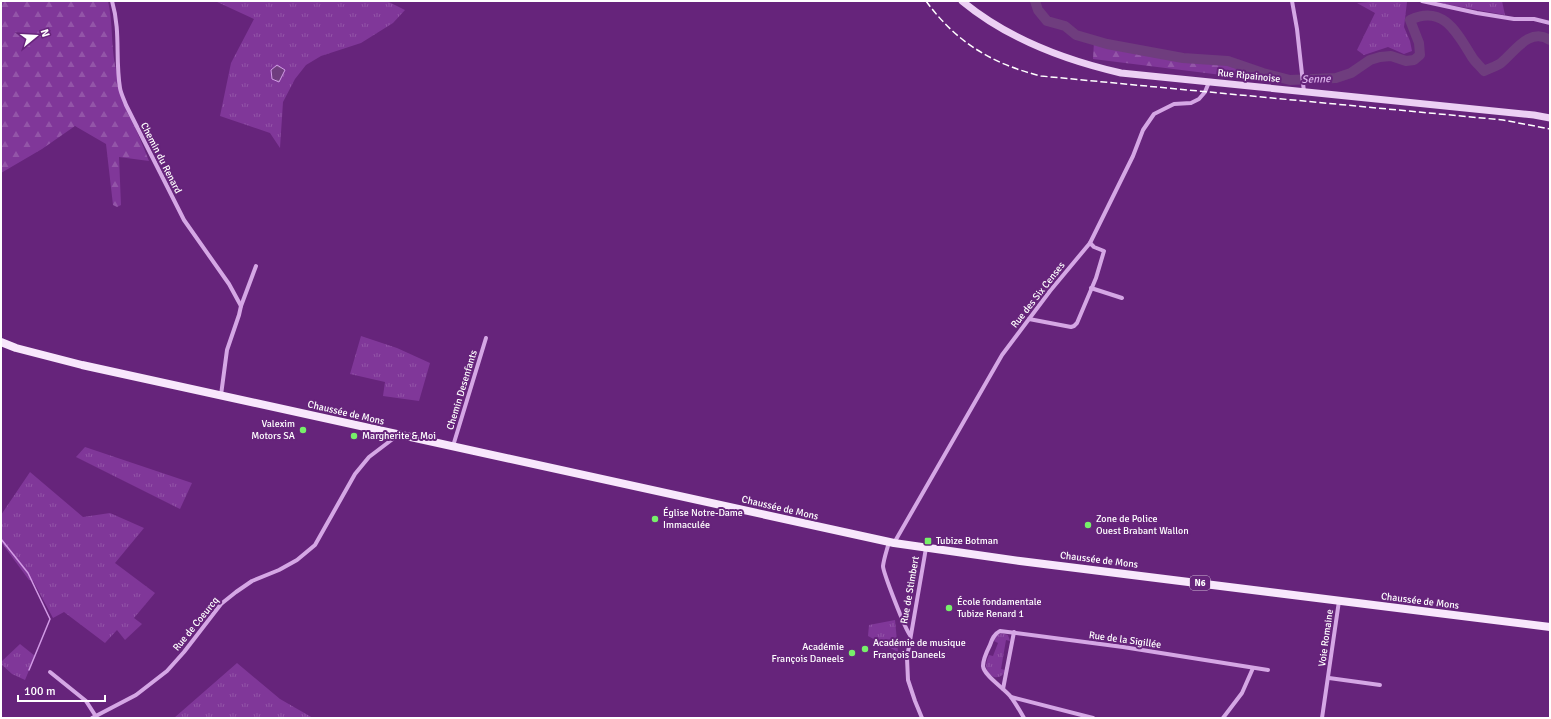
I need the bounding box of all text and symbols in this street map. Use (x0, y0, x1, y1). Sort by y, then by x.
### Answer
north arrow (16, 16, 56, 56)
text: N (38, 27, 52, 39)
street label: Rue Ripainoise (1217, 67, 1281, 85)
water label: Senne (1301, 72, 1331, 86)
street label: Chemin du Renard (138, 120, 184, 196)
street label: Rue des Six Censes (1008, 259, 1068, 330)
street label: Chemin Desenfants (444, 348, 480, 431)
street label: Chaussée de Mons (306, 398, 386, 428)
place label: Valexim Motors SA (251, 418, 295, 442)
marker: Valexim Motors SA (298, 425, 308, 435)
place label: Margherite & Moi (362, 430, 436, 442)
marker: Margherite & Moi (349, 431, 359, 441)
street label: Chaussée de Mons (740, 493, 820, 523)
place label: Église Notre-Dame Immaculée (663, 506, 743, 531)
place label: Zone de Police Ouest Brabant Wallon (1096, 513, 1189, 537)
marker: Église Notre-Dame Immaculée (650, 514, 660, 524)
marker: Zone de Police Ouest Brabant Wallon (1083, 520, 1093, 530)
place label: Tubize Botman (936, 535, 998, 547)
marker: Tubize Botman (923, 536, 933, 546)
street label: Chaussée de Mons (1059, 549, 1139, 571)
street label: Rue de Stimbert (898, 555, 922, 625)
road number: N6 (1190, 576, 1210, 590)
street label: Chaussée de Mons (1380, 590, 1460, 612)
street label: Rue de Coeurcq (171, 595, 221, 653)
place label: École fondamentale Tubize Renard 1 (957, 595, 1042, 620)
marker: École fondamentale Tubize Renard 1 (944, 603, 954, 613)
street label: Voie Romaine (1316, 609, 1336, 667)
street label: Rue de la Sigillée (1088, 629, 1162, 651)
place label: Académie de musique François Daneels (873, 637, 966, 661)
place label: Académie François Daneels (772, 641, 845, 665)
marker: Académie de musique François Daneels (860, 644, 870, 654)
marker: Académie François Daneels (847, 648, 857, 658)
scale bar (18, 677, 105, 703)
text: 100 m (24, 684, 56, 699)

